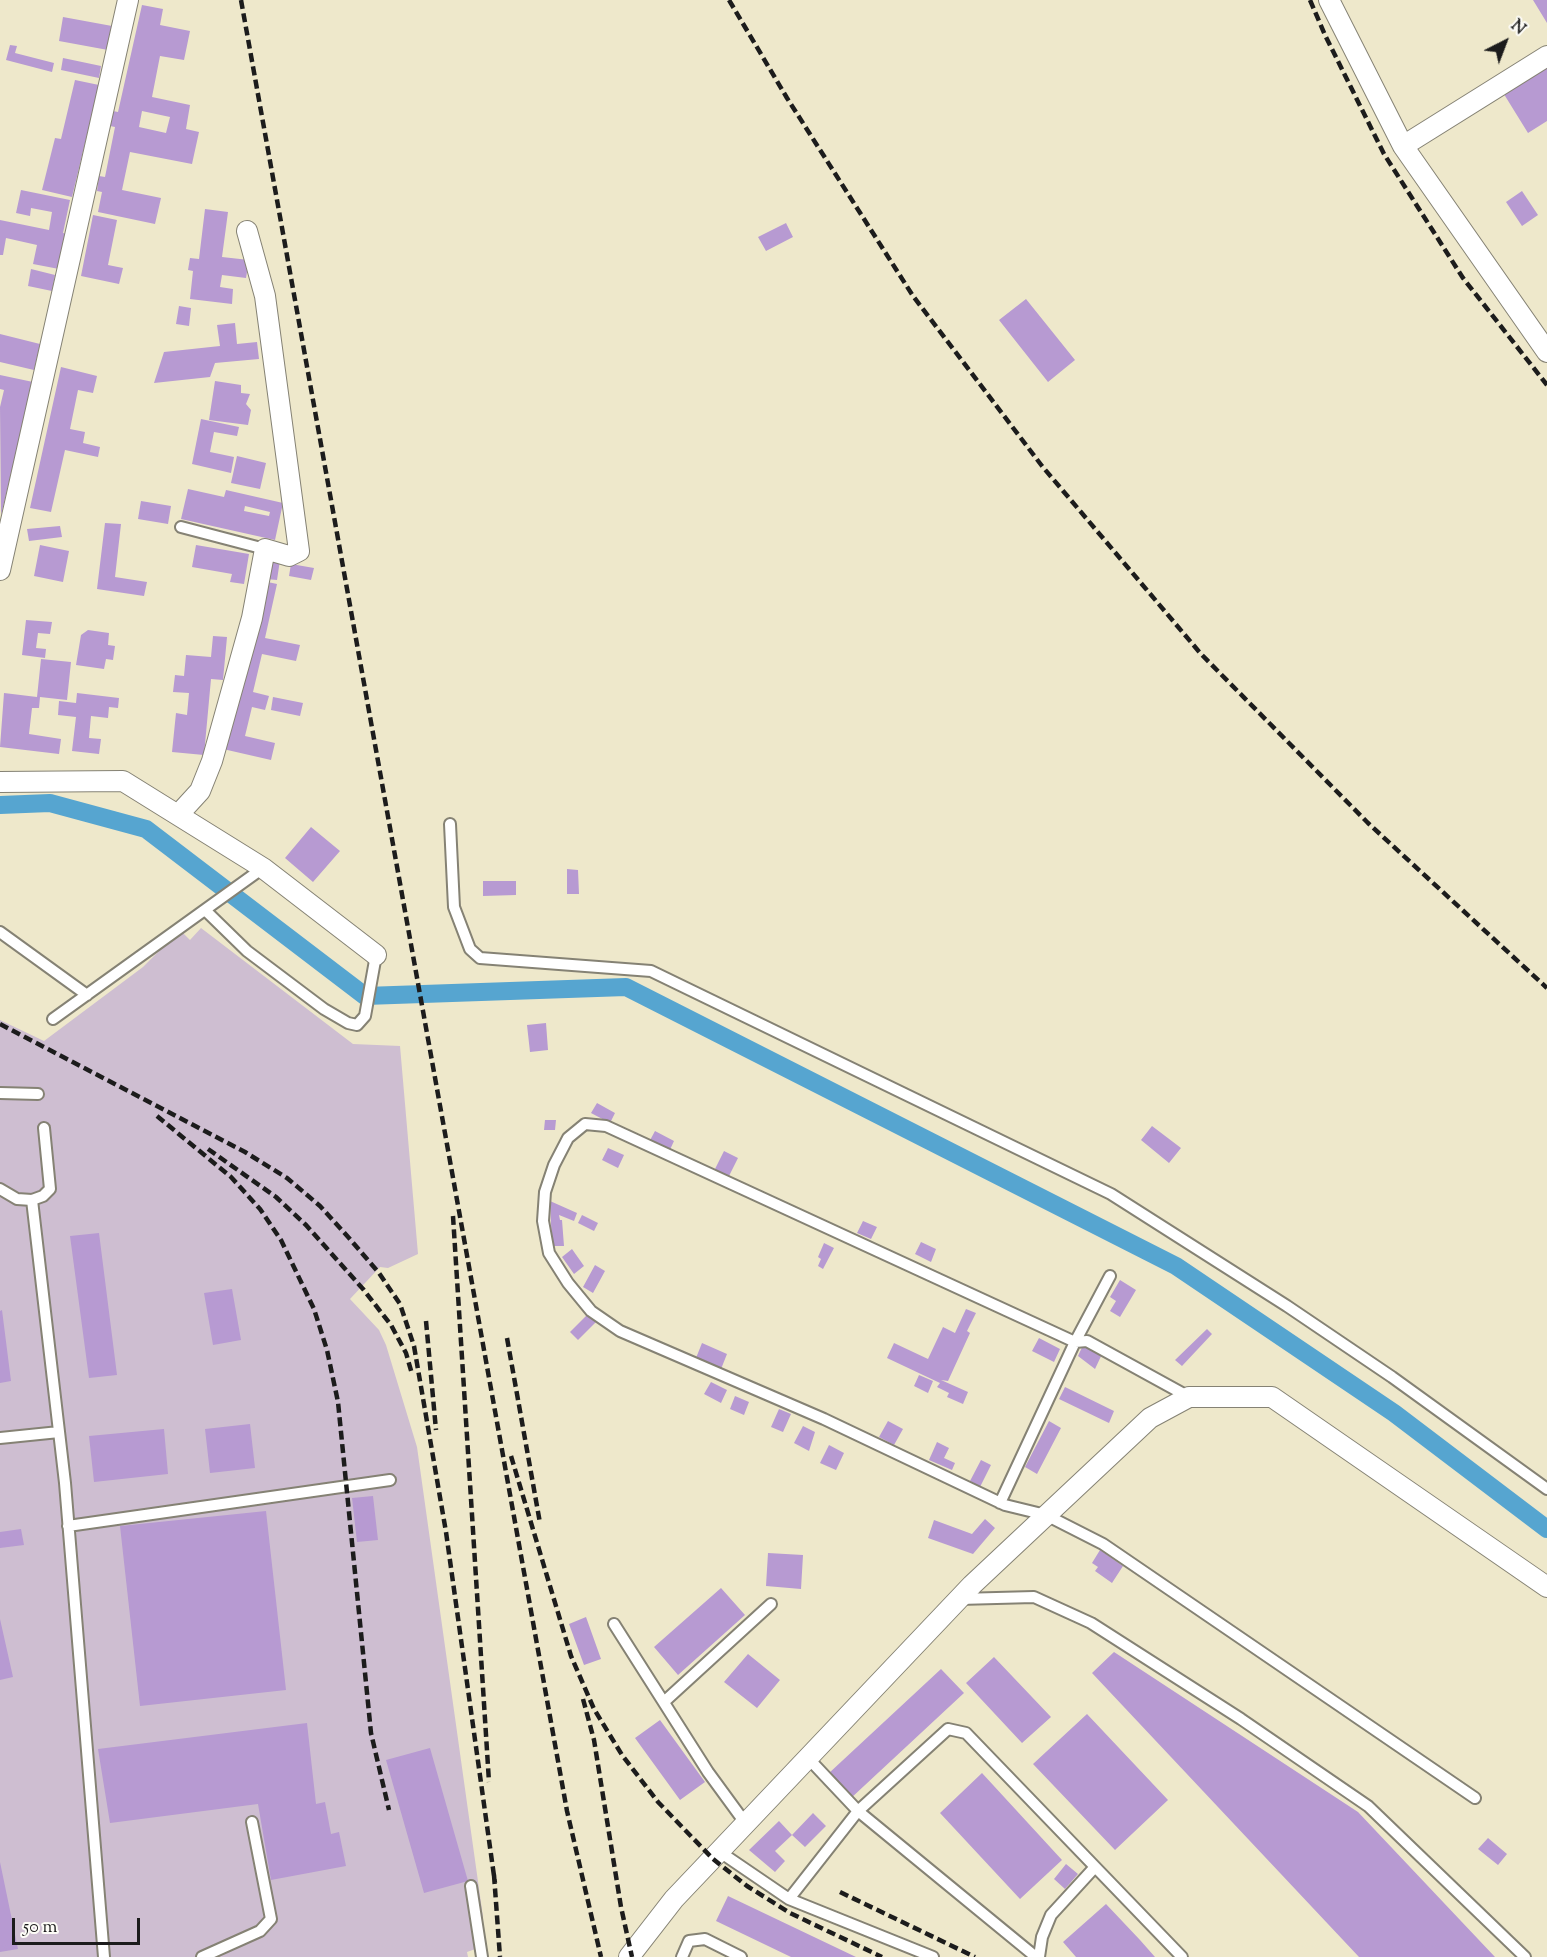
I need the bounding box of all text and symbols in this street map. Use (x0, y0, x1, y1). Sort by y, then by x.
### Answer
north arrow (1475, 12, 1535, 72)
text: N (1505, 15, 1530, 41)
scale bar (15, 1906, 142, 1944)
text: 50 m (23, 1915, 57, 1941)

